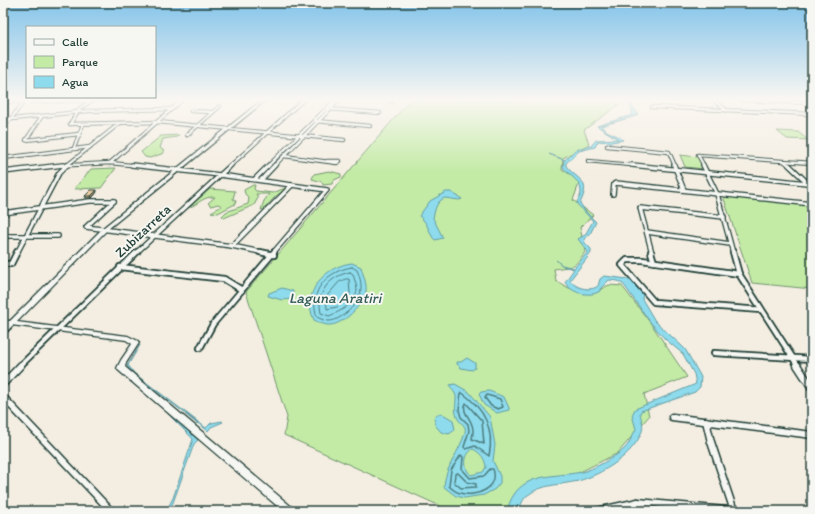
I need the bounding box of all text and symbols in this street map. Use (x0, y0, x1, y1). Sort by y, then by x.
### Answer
legend (26, 26, 156, 98)
text: Calle (62, 35, 89, 49)
text: Parque (62, 55, 98, 69)
text: Agua (62, 75, 88, 89)
street label: Zubizarreta (112, 201, 175, 261)
water label: Laguna Aratiri (289, 289, 384, 307)

